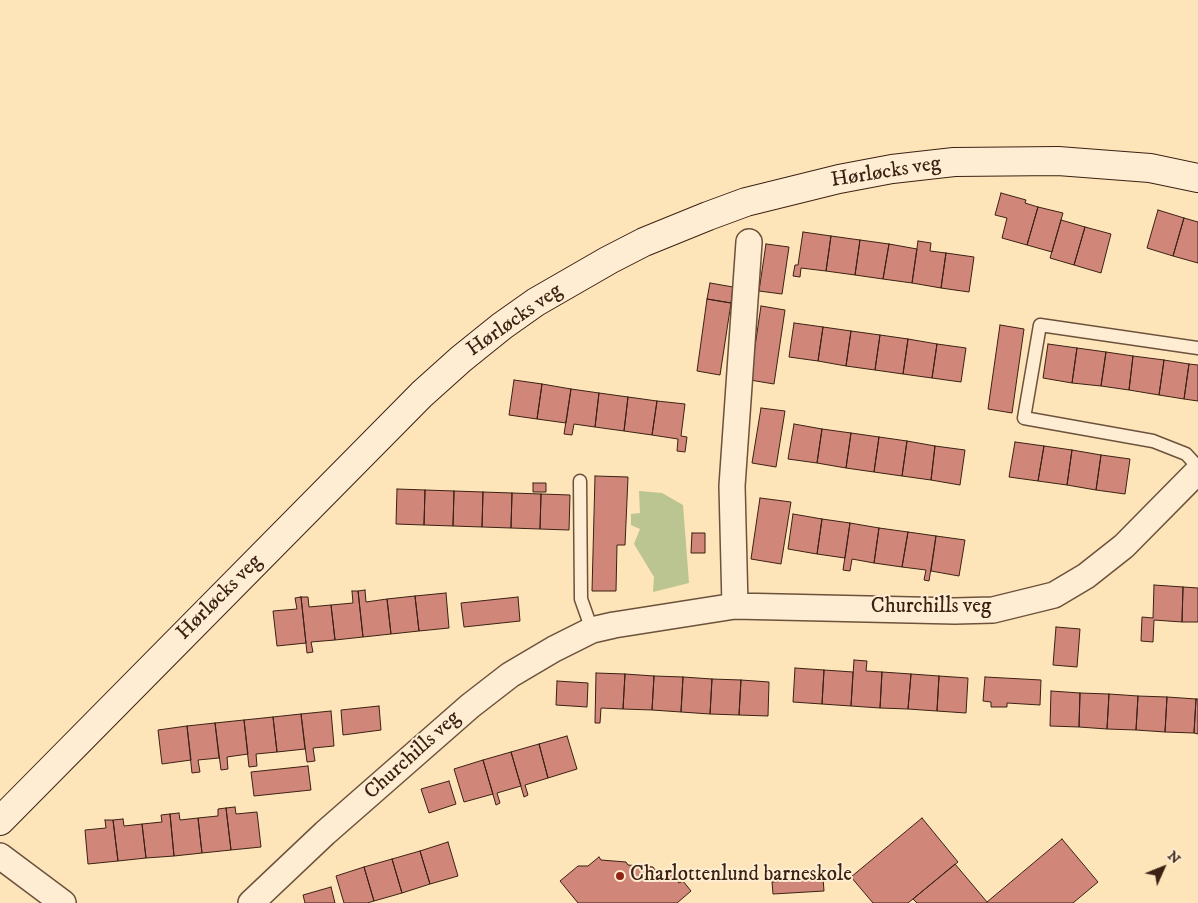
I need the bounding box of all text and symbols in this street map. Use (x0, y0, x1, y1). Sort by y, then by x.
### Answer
street label: Hørløcks veg (829, 152, 943, 194)
street label: Hørløcks veg (462, 279, 568, 363)
street label: Hørløcks veg (172, 550, 268, 646)
street label: Churchills veg (871, 595, 991, 621)
street label: Churchills veg (360, 706, 466, 806)
north arrow (1138, 843, 1188, 893)
text: N (1163, 847, 1184, 868)
place label: Charlottenlund barneskole (630, 863, 852, 889)
marker: Charlottenlund barneskole (614, 870, 626, 882)

